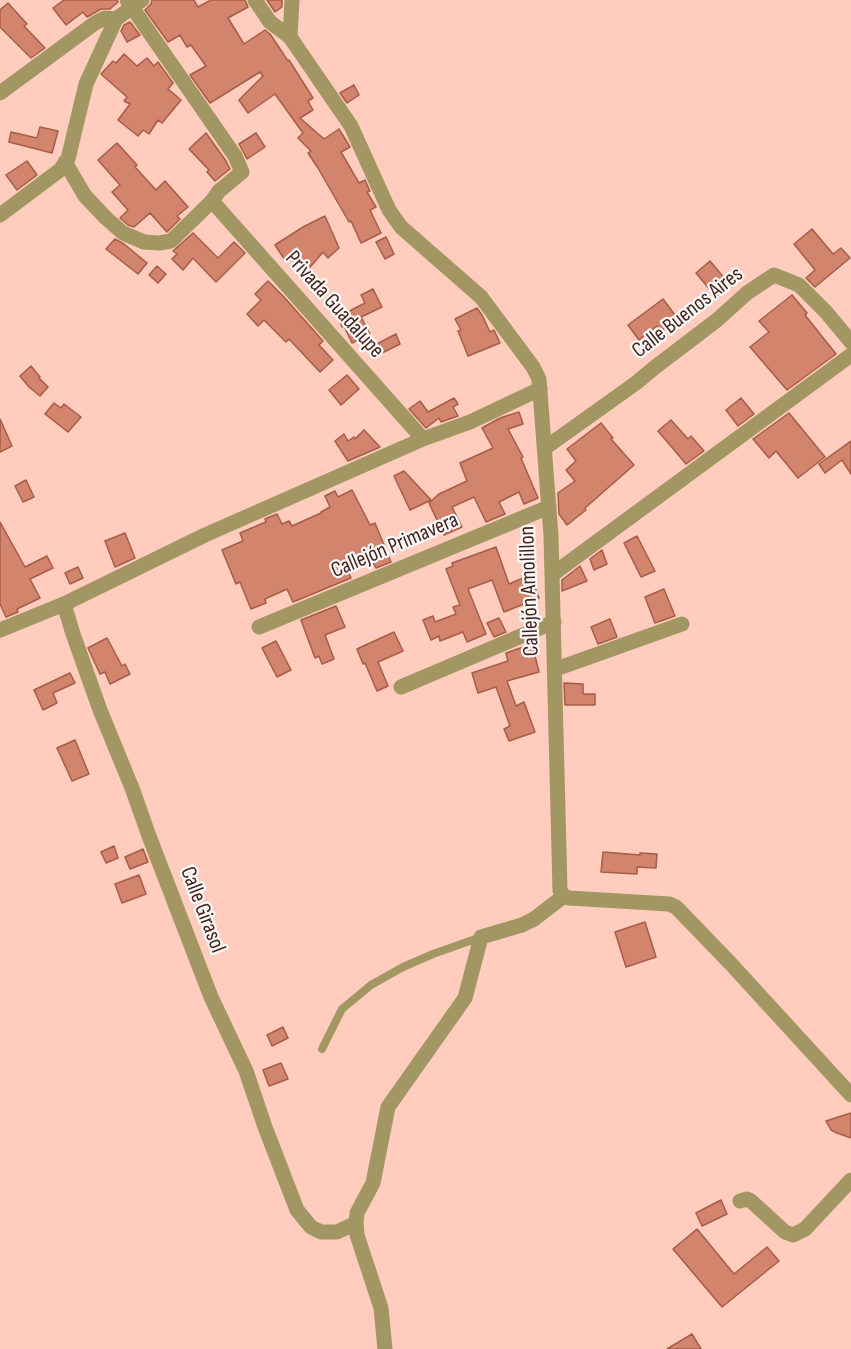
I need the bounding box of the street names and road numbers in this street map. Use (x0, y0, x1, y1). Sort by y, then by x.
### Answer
street label: Privada Guadalupe (279, 246, 389, 364)
street label: Calle Buenos Aires (627, 262, 749, 364)
street label: Callejón Primavera (327, 507, 463, 585)
street label: Callejón Amolillon (515, 525, 545, 657)
street label: Calle Girasol (174, 863, 230, 957)

